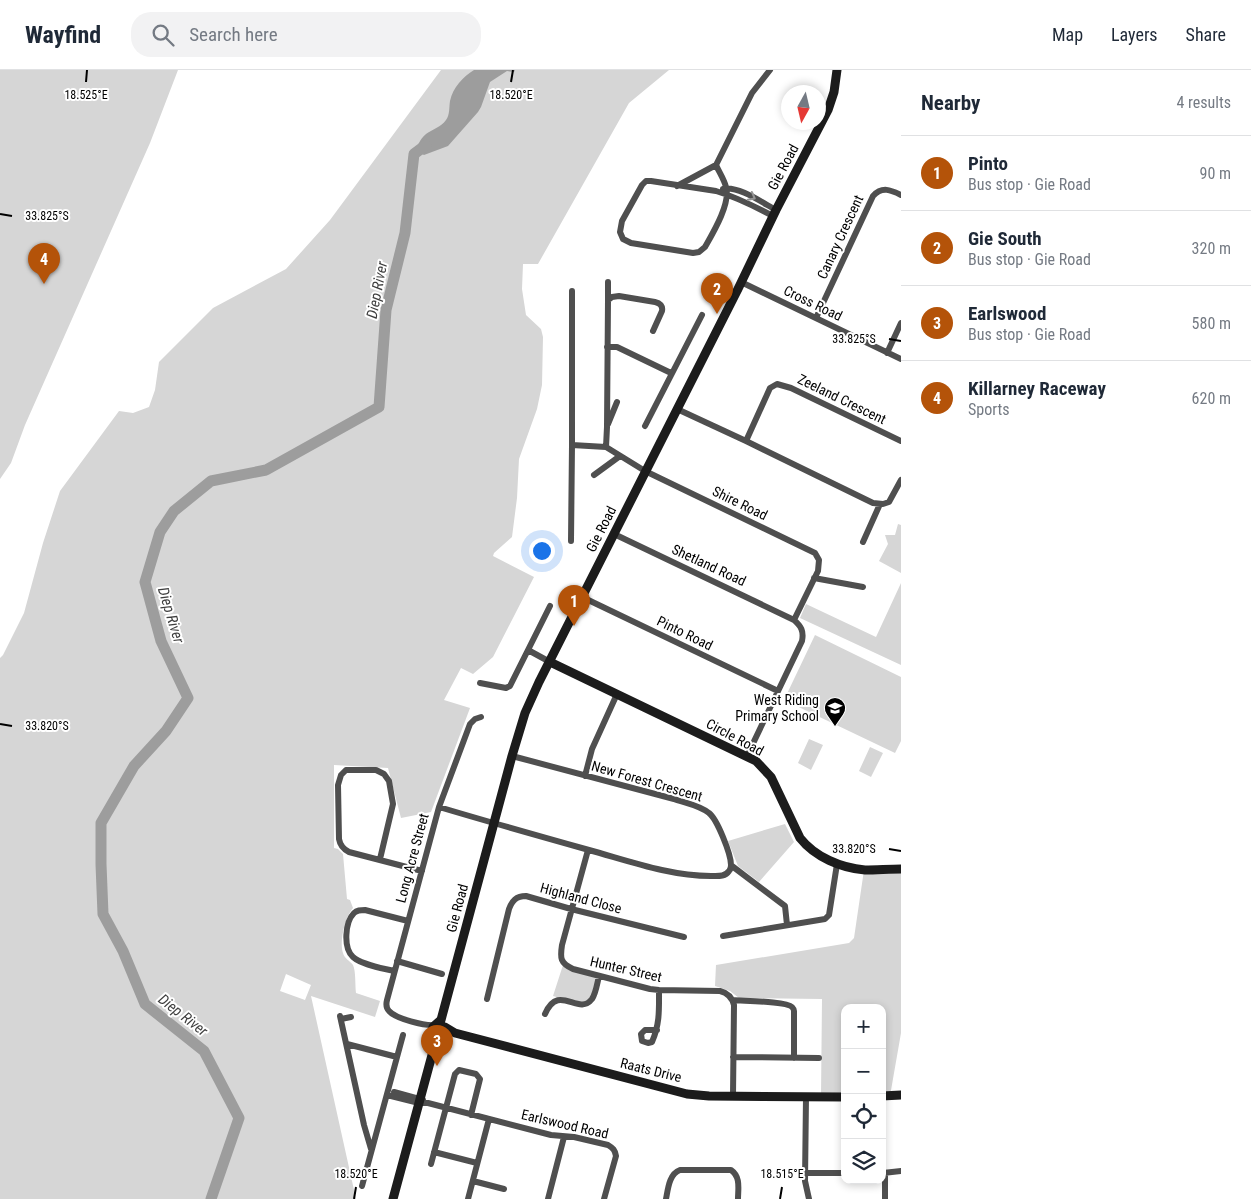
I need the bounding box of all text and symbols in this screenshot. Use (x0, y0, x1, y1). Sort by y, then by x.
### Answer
search box (131, 12, 481, 57)
text: Wayfind (25, 21, 101, 49)
icon: search (149, 21, 177, 49)
text: Search here (189, 23, 278, 46)
text: Map (1052, 24, 1083, 45)
text: Layers (1111, 24, 1158, 45)
text: Share (1186, 24, 1226, 45)
north arrow (781, 85, 826, 130)
text: 18.525°E (64, 88, 108, 102)
text: 18.520°E (489, 88, 533, 102)
text: Nearby (921, 91, 980, 115)
text: 4 results (1176, 93, 1231, 112)
street label: Gie Road (764, 141, 802, 193)
text: Pinto (968, 152, 1008, 175)
text: 1 (933, 164, 941, 183)
text: 90 m (1199, 164, 1231, 183)
text: Bus stop · Gie Road (968, 175, 1091, 194)
one-way arrow (747, 191, 756, 201)
street label: Canary Crescent (814, 193, 866, 281)
text: 33.825°S (25, 209, 69, 223)
text: Gie South (968, 227, 1042, 250)
text: 2 (933, 239, 941, 258)
text: 320 m (1192, 239, 1231, 258)
pin: 4 (28, 243, 60, 284)
text: Bus stop · Gie Road (968, 250, 1091, 269)
water label: Diep River (363, 260, 391, 320)
pin: 2 (701, 273, 733, 314)
street label: Cross Road (781, 282, 845, 324)
text: Earlswood (968, 302, 1046, 325)
text: 3 (933, 314, 941, 333)
text: 580 m (1192, 314, 1231, 333)
text: Bus stop · Gie Road (968, 325, 1091, 344)
text: 33.825°S (832, 332, 876, 346)
street label: Zeeland Crescent (795, 371, 889, 427)
text: Killarney Raceway (968, 377, 1106, 400)
text: 4 (933, 389, 941, 408)
text: 620 m (1192, 389, 1231, 408)
text: Sports (968, 400, 1010, 419)
street label: Shire Road (710, 483, 770, 523)
street label: Gie Road (583, 503, 619, 555)
your location (529, 538, 555, 564)
street label: Shetland Road (670, 541, 748, 589)
water label: Diep River (154, 585, 188, 646)
pin: 1 (558, 585, 590, 626)
street label: Pinto Road (654, 613, 716, 653)
place label: West Riding Primary School (735, 692, 819, 724)
school or university icon: West Riding Primary School (823, 696, 847, 727)
street label: Circle Road (703, 715, 767, 759)
text: 33.820°S (25, 719, 69, 733)
street label: New Forest Crescent (590, 758, 704, 804)
street label: Long Acre Street (392, 812, 432, 904)
text: 33.820°S (832, 842, 876, 856)
street label: Highland Close (539, 879, 624, 917)
street label: Gie Road (443, 882, 471, 934)
street label: Hunter Street (589, 953, 663, 985)
water label: Diep River (155, 990, 212, 1040)
map controls (841, 1004, 886, 1184)
button: + (841, 1004, 886, 1049)
pin: 3 (421, 1025, 453, 1066)
button: − (841, 1049, 886, 1094)
street label: Raats Drive (619, 1055, 684, 1085)
button: locate (841, 1094, 886, 1139)
street label: Earlswood Road (520, 1106, 610, 1142)
button: layers (841, 1139, 886, 1184)
text: 18.520°E (334, 1167, 378, 1181)
text: 18.515°E (760, 1167, 804, 1181)

